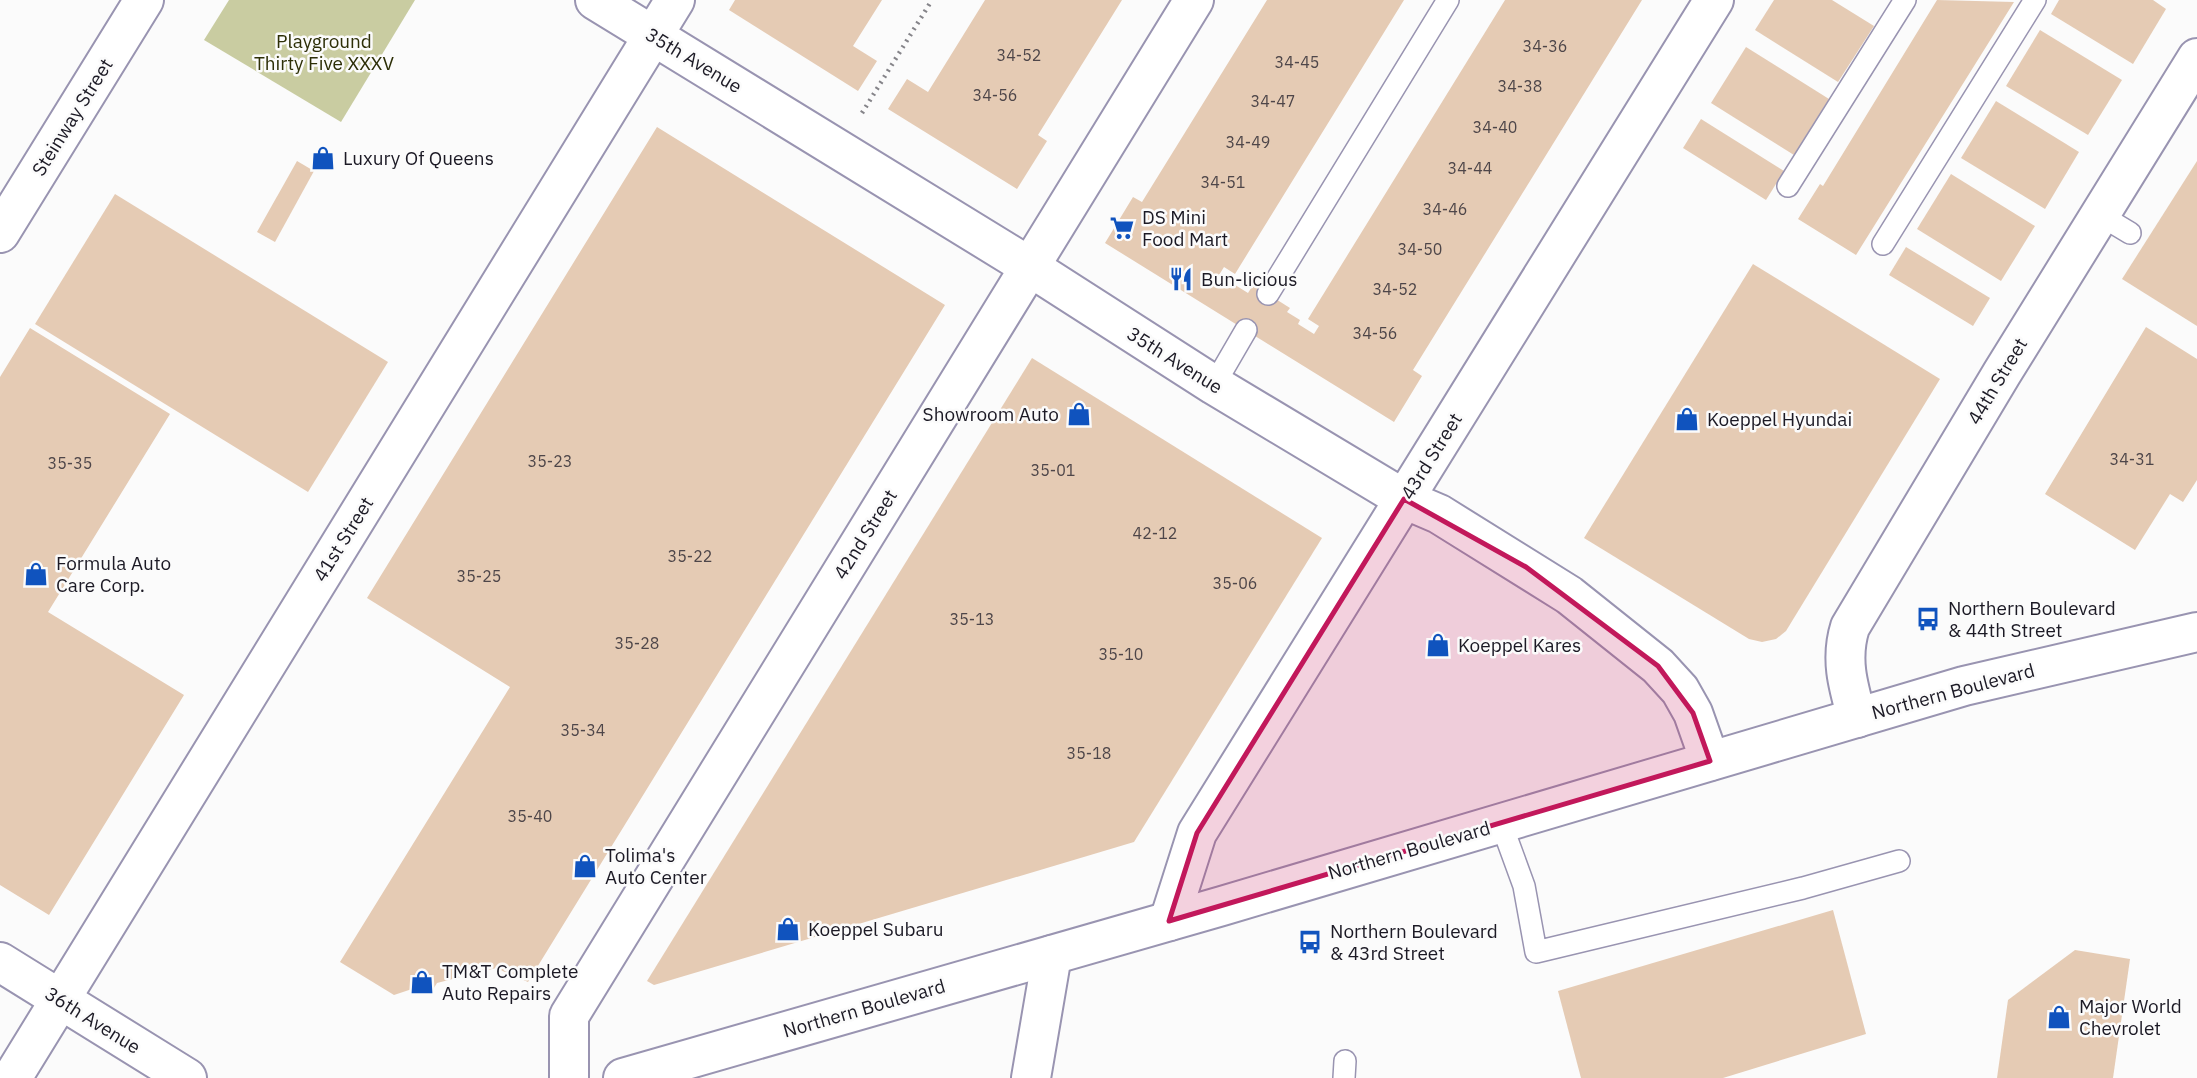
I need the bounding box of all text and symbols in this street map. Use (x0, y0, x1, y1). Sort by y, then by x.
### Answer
street label: 35th Avenue (641, 22, 747, 98)
park label: Playground Thirty Five XXXV (254, 29, 394, 75)
house number: 34-36 (1523, 36, 1567, 56)
house number: 34-52 (997, 45, 1041, 65)
house number: 34-45 (1275, 52, 1319, 72)
street label: Steinway Street (26, 54, 118, 180)
house number: 34-38 (1498, 76, 1542, 96)
house number: 34-56 (973, 85, 1017, 105)
house number: 34-47 (1251, 91, 1295, 111)
house number: 34-40 (1473, 117, 1517, 137)
house number: 34-49 (1226, 132, 1270, 152)
shop icon: Luxury Of Queens (309, 144, 337, 172)
place label: Luxury Of Queens (343, 146, 494, 170)
house number: 34-44 (1448, 158, 1492, 178)
house number: 34-51 (1201, 172, 1245, 192)
house number: 34-46 (1423, 199, 1467, 219)
place label: DS Mini Food Mart (1142, 205, 1228, 251)
supermarket icon: DS Mini Food Mart (1108, 214, 1136, 242)
house number: 34-50 (1398, 239, 1442, 259)
restaurant icon: Bun-licious (1167, 265, 1195, 293)
place label: Bun-licious (1201, 267, 1297, 291)
house number: 34-52 (1373, 279, 1417, 299)
street label: 35th Avenue (1123, 321, 1227, 399)
house number: 34-56 (1353, 323, 1397, 343)
street label: 44th Street (1962, 333, 2032, 429)
shop icon: Showroom Auto (1065, 400, 1093, 428)
place label: Showroom Auto (923, 402, 1059, 426)
shop icon: Koeppel Hyundai (1673, 405, 1701, 433)
place label: Koeppel Hyundai (1707, 407, 1852, 431)
street label: 43rd Street (1395, 408, 1467, 504)
house number: 34-31 (2110, 449, 2154, 469)
house number: 35-23 (528, 451, 572, 471)
house number: 35-35 (48, 453, 92, 473)
house number: 35-01 (1031, 460, 1075, 480)
street label: 42nd Street (828, 485, 902, 583)
street label: 41st Street (308, 492, 378, 586)
house number: 42-12 (1133, 523, 1177, 543)
house number: 35-22 (668, 546, 712, 566)
place label: Formula Auto Care Corp. (56, 551, 171, 597)
shop icon: Formula Auto Care Corp. (22, 560, 50, 588)
house number: 35-25 (457, 566, 501, 586)
house number: 35-06 (1213, 573, 1257, 593)
place label: Northern Boulevard & 44th Street (1948, 596, 2116, 642)
bus stop icon: Northern Boulevard & 44th Street (1914, 605, 1942, 633)
house number: 35-13 (950, 609, 994, 629)
shop icon: Koeppel Kares (1424, 631, 1452, 659)
house number: 35-28 (615, 633, 659, 653)
place label: Koeppel Kares (1458, 633, 1581, 657)
house number: 35-10 (1099, 644, 1143, 664)
street label: Northern Boulevard (1869, 658, 2037, 724)
house number: 35-34 (561, 720, 605, 740)
house number: 35-18 (1067, 743, 1111, 763)
house number: 35-40 (508, 806, 552, 826)
street label: Northern Boulevard (1325, 815, 1493, 885)
place label: Tolima's Auto Center (605, 843, 707, 889)
shop icon: Tolima's Auto Center (571, 852, 599, 880)
shop icon: Koeppel Subaru (774, 915, 802, 943)
place label: Koeppel Subaru (808, 917, 944, 941)
place label: Northern Boulevard & 43rd Street (1330, 919, 1498, 965)
bus stop icon: Northern Boulevard & 43rd Street (1296, 928, 1324, 956)
place label: TM&T Complete Auto Repairs (442, 959, 579, 1005)
shop icon: TM&T Complete Auto Repairs (408, 968, 436, 996)
street label: Northern Boulevard (780, 973, 948, 1043)
street label: 36th Avenue (41, 981, 145, 1059)
place label: Major World Chevrolet (2079, 994, 2182, 1040)
shop icon: Major World Chevrolet (2045, 1003, 2073, 1031)

